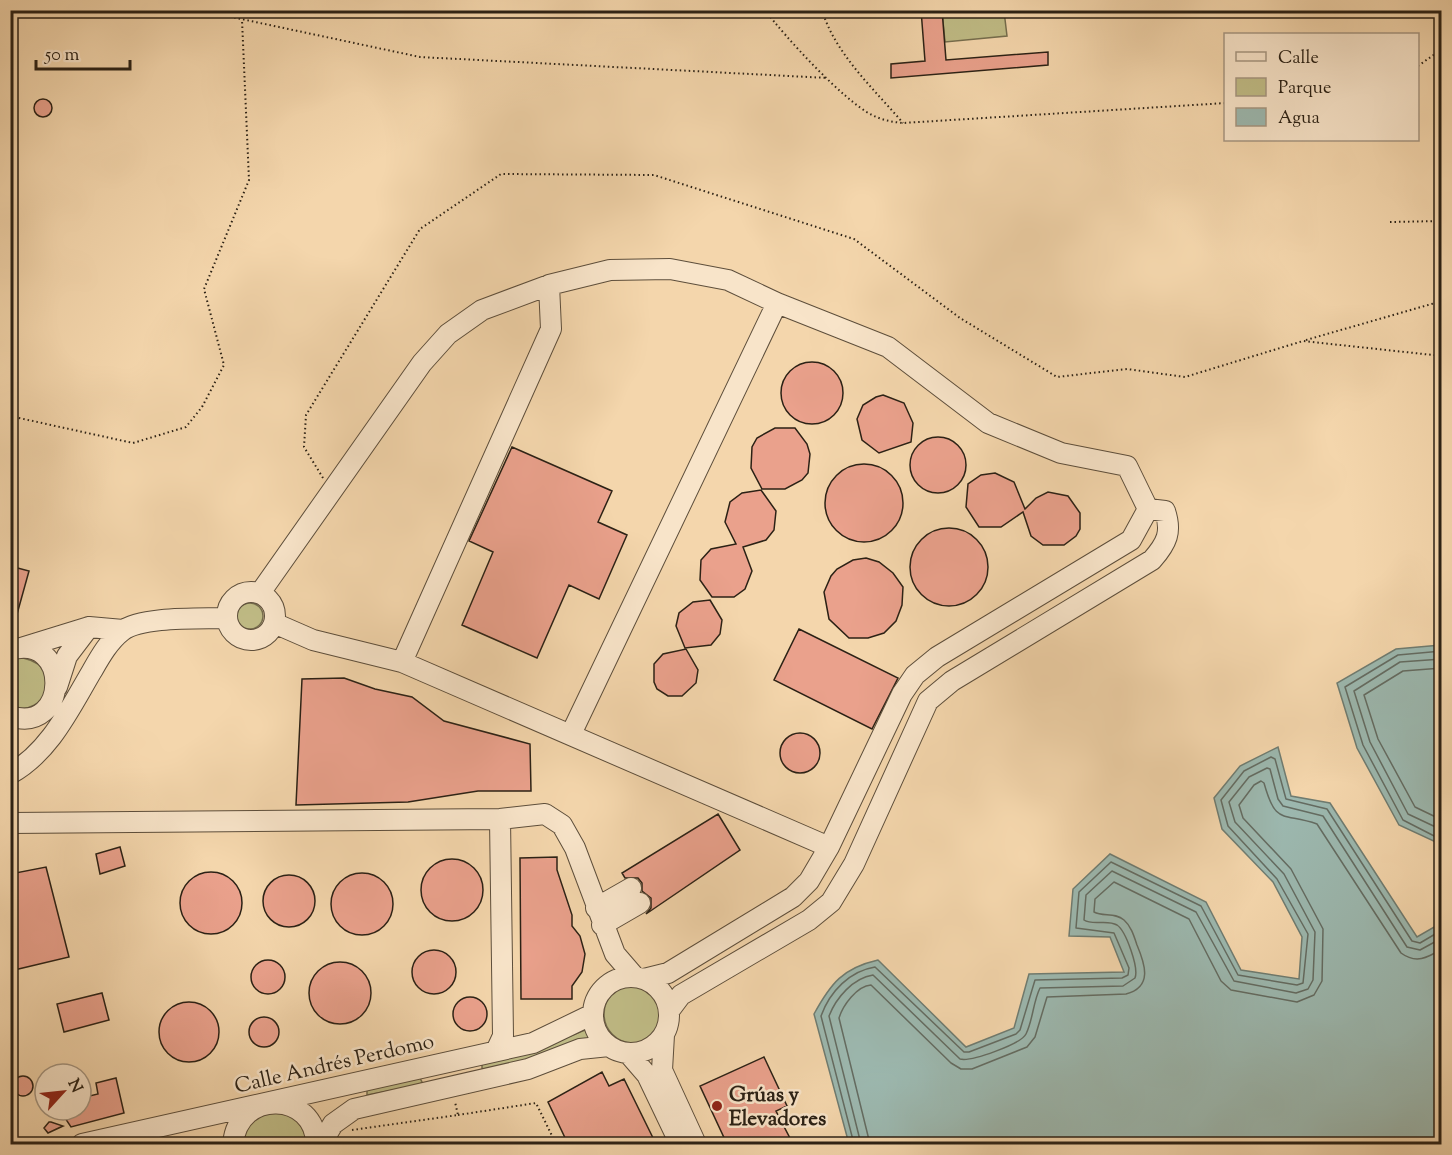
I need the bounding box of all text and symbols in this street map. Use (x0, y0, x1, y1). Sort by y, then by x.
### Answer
scale bar (36, 33, 130, 71)
legend (1224, 33, 1419, 141)
text: 50 m (44, 43, 80, 69)
text: Calle (1278, 46, 1319, 72)
text: Parque (1278, 76, 1331, 102)
text: Agua (1278, 106, 1320, 132)
street label: Calle Andrés Perdomo (232, 1027, 437, 1102)
north arrow (33, 1062, 93, 1122)
text: N (61, 1075, 87, 1097)
place label: Grúas y Elevadores (729, 1081, 826, 1135)
marker: Grúas y Elevadores (710, 1099, 724, 1113)

